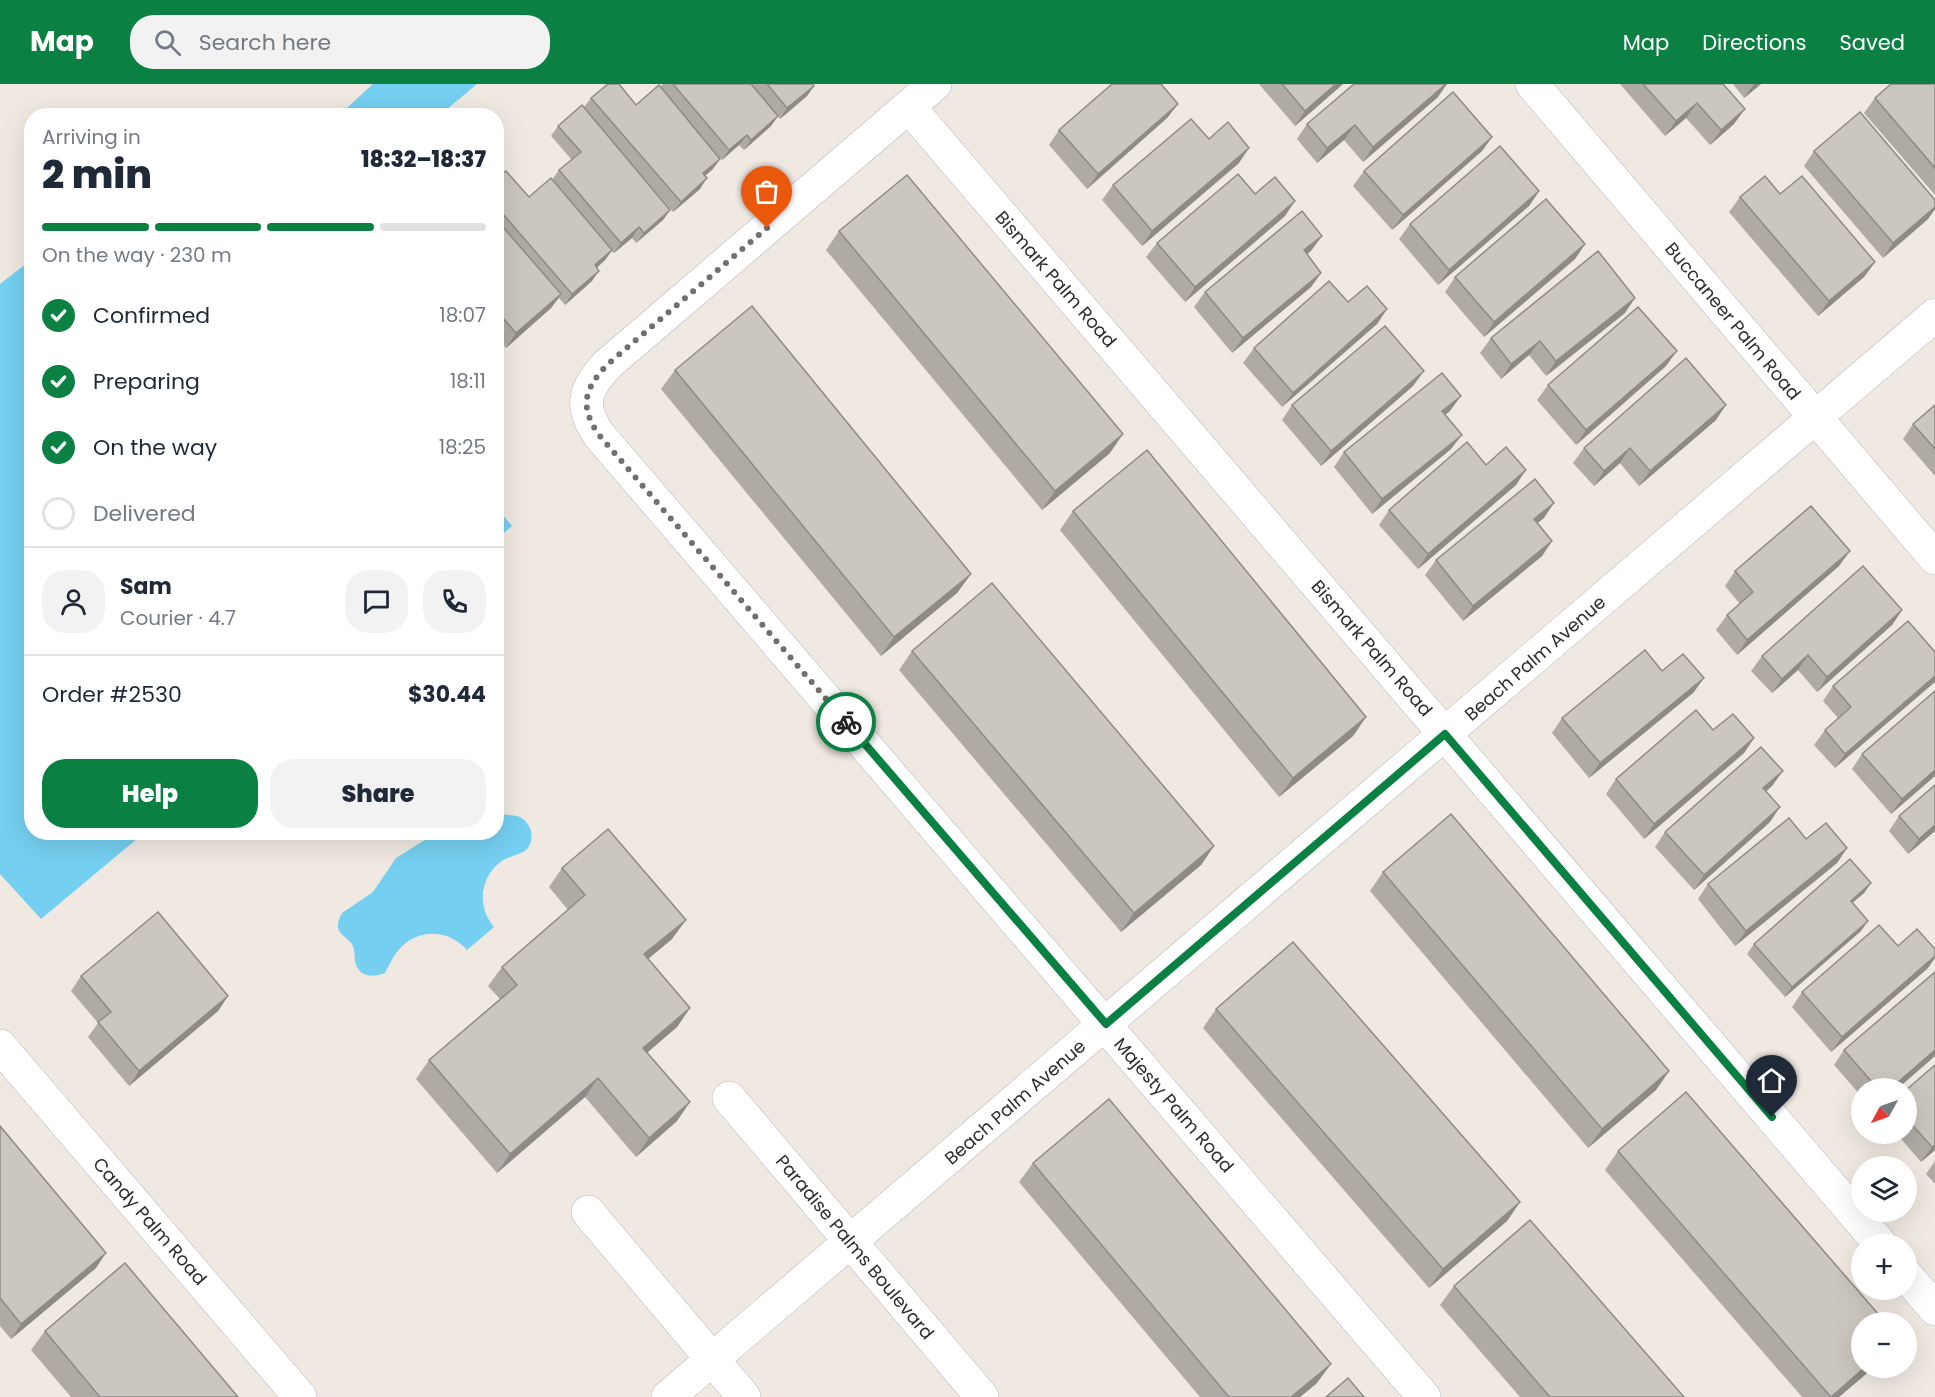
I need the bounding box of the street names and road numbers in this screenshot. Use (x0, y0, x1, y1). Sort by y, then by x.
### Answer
street label: Bismark Palm Road (990, 205, 1122, 353)
street label: Buccaneer Palm Road (1659, 237, 1807, 405)
street label: Bismark Palm Road (1306, 574, 1438, 722)
street label: Beach Palm Avenue (1459, 590, 1611, 726)
street label: Majesty Palm Road (1108, 1032, 1240, 1178)
street label: Beach Palm Avenue (939, 1034, 1091, 1170)
street label: Paradise Palms Boulevard (770, 1149, 940, 1345)
street label: Candy Palm Road (87, 1152, 213, 1290)

